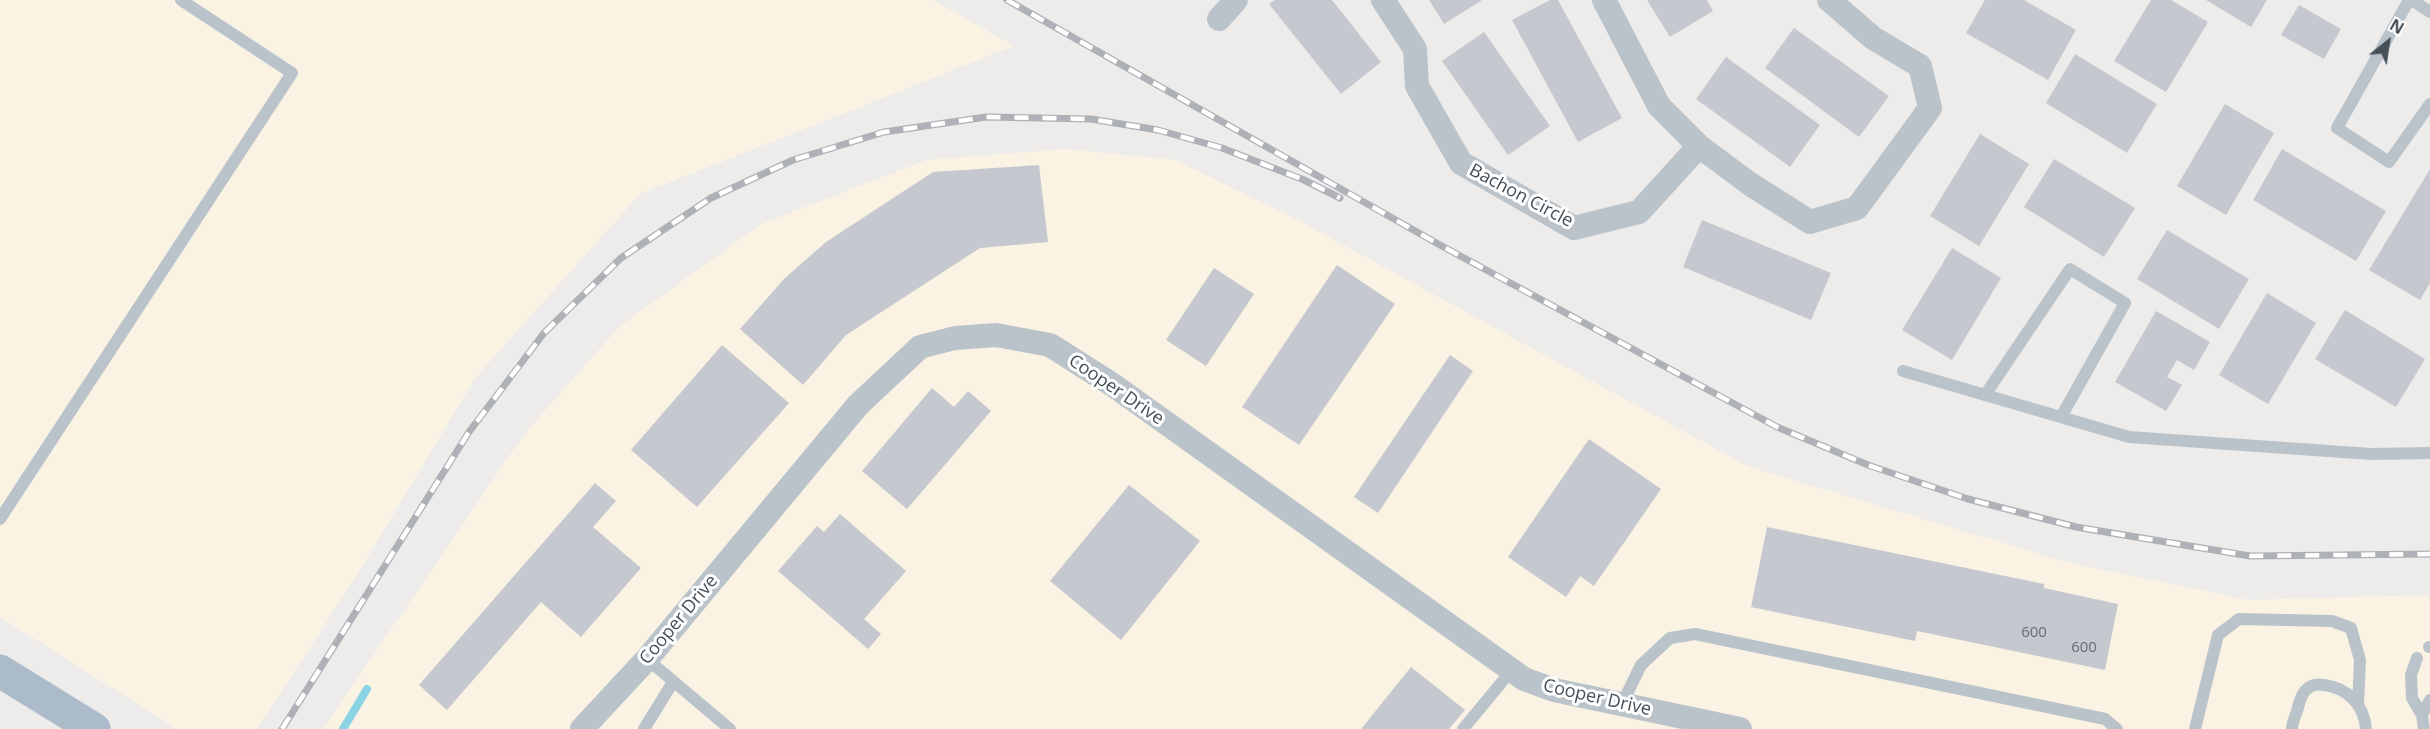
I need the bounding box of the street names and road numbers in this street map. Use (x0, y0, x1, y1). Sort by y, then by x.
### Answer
street label: Bachon Circle (1465, 160, 1577, 232)
street label: Cooper Drive (1064, 350, 1168, 430)
street label: Cooper Drive (635, 571, 723, 669)
street label: Cooper Drive (1541, 675, 1653, 721)

